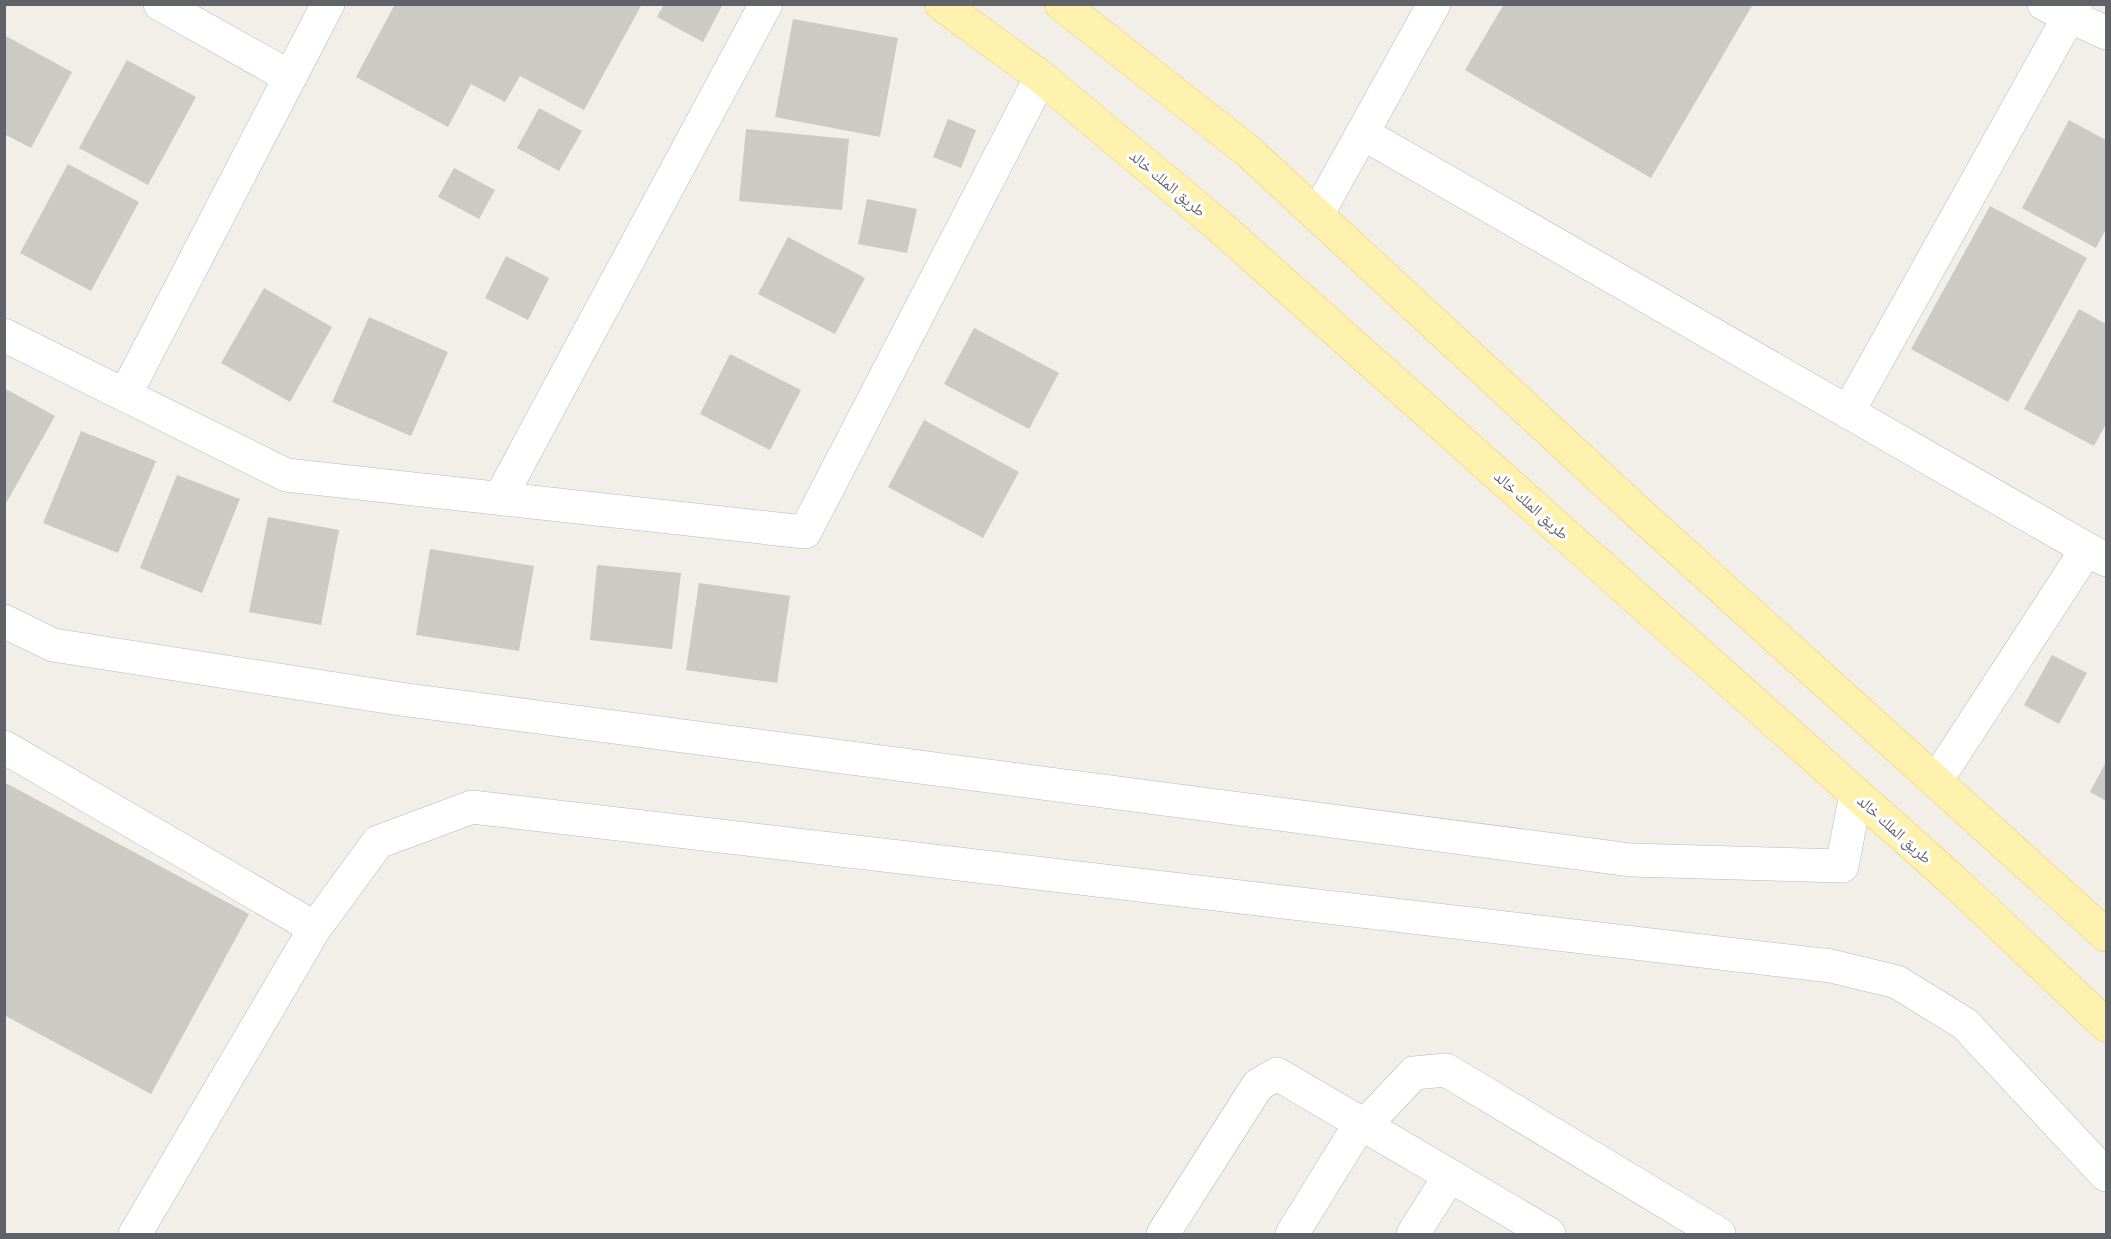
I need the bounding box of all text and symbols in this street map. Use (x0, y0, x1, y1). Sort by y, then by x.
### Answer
street label: طريق الملك خالد (1125, 145, 1210, 222)
street label: طريق الملك خالد (1490, 466, 1574, 545)
street label: طريق الملك خالد (1853, 790, 1937, 869)

